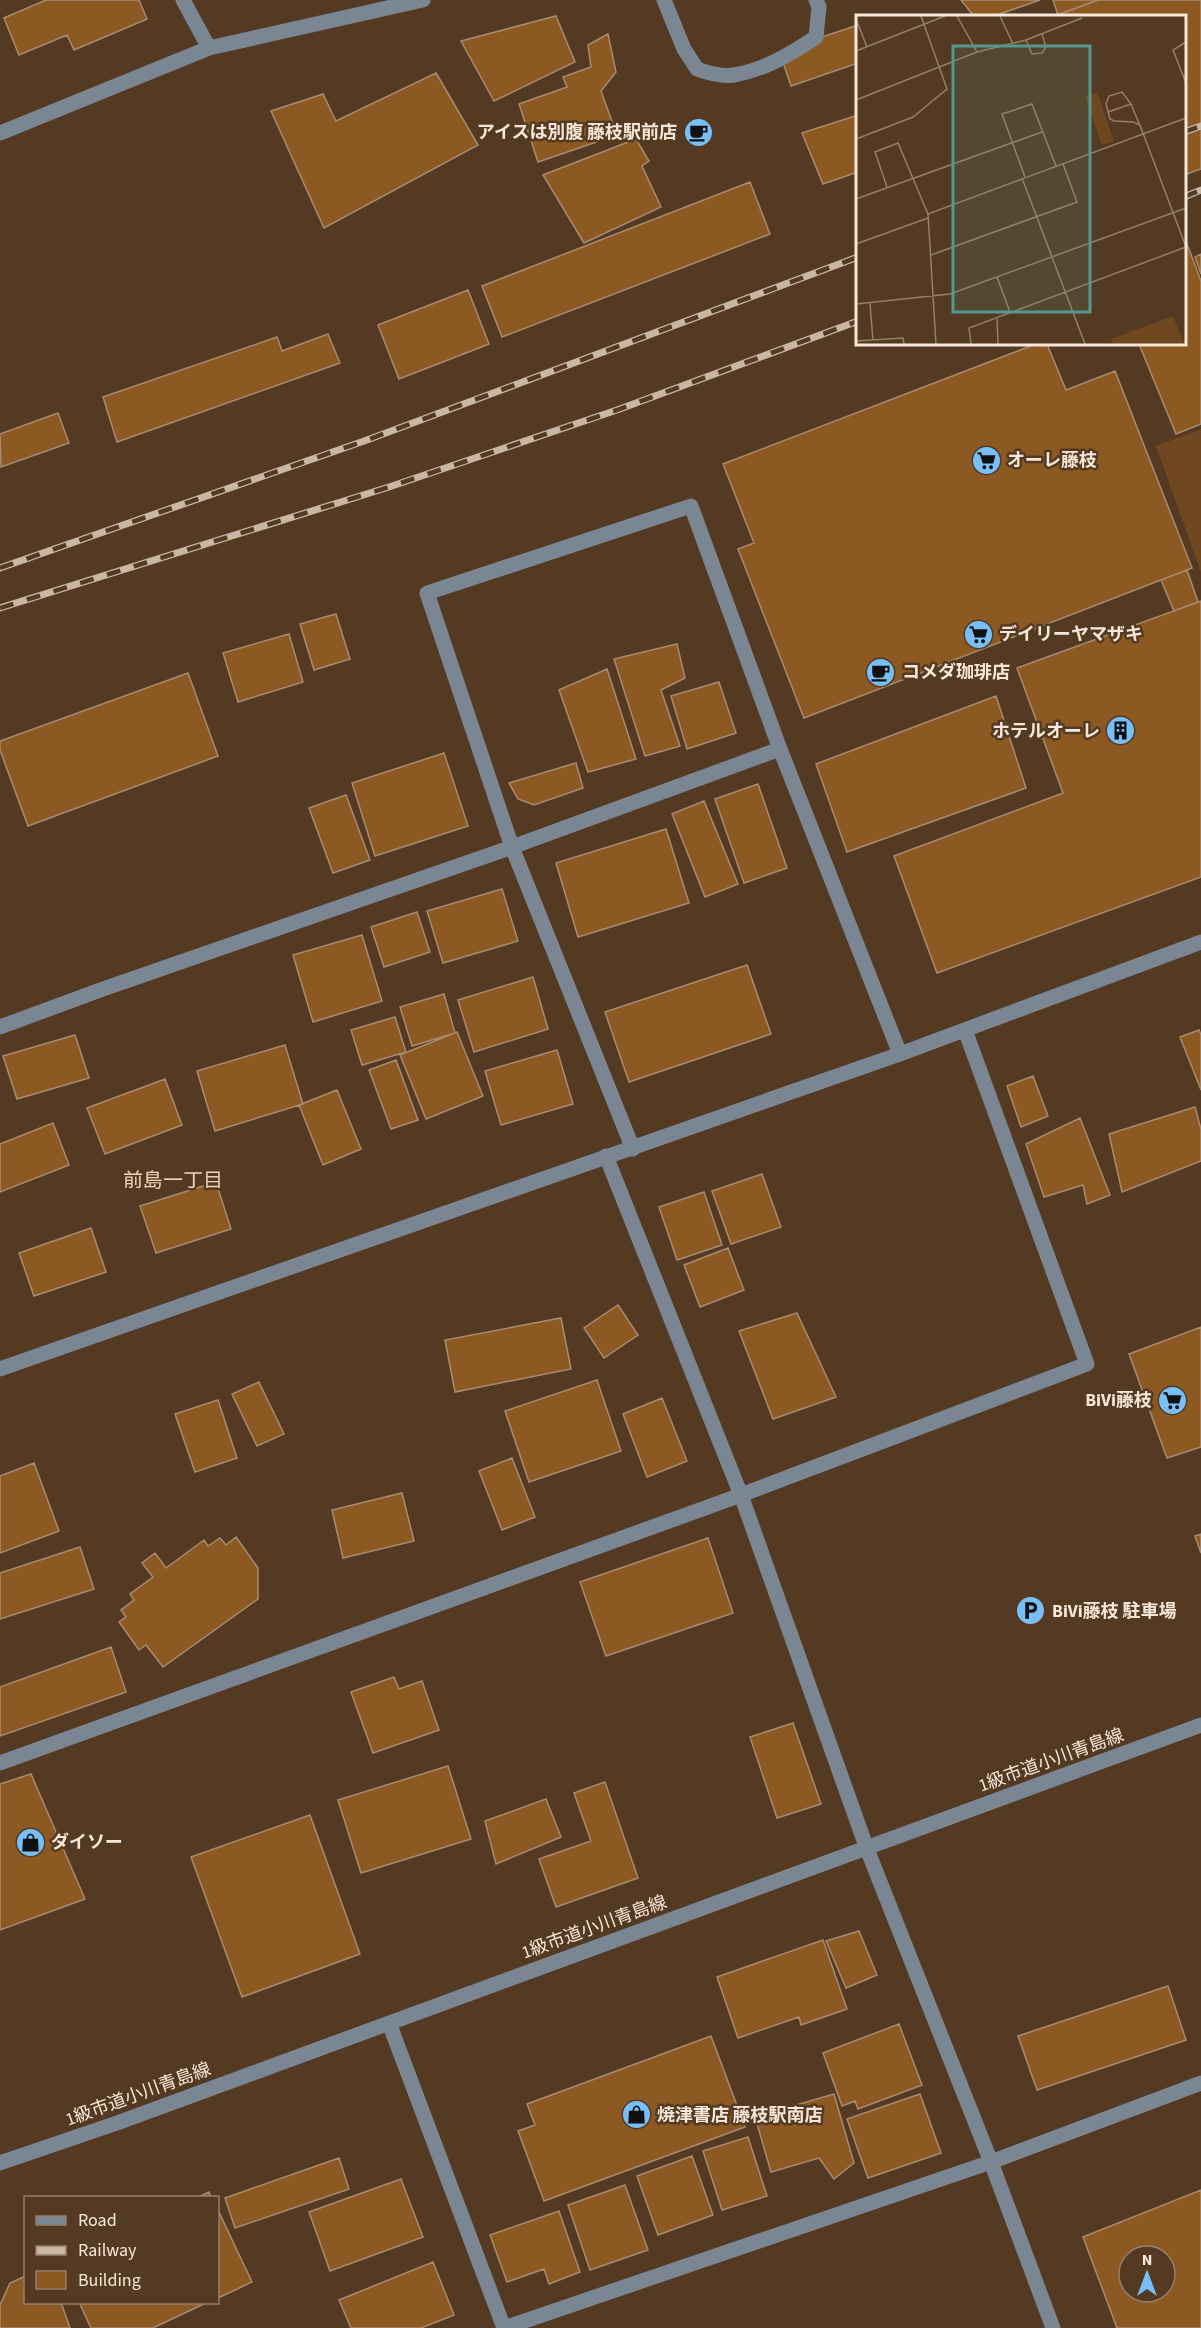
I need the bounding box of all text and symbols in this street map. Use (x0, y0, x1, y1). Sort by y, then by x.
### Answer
inset map (856, 15, 1186, 345)
cafe icon: アイスは別腹 藤枝駅前店 (682, 116, 714, 148)
place label: アイスは別腹 藤枝駅前店 (477, 120, 677, 145)
supermarket icon: オーレ藤枝 (970, 444, 1002, 476)
place label: オーレ藤枝 (1007, 448, 1097, 473)
supermarket icon: デイリーヤマザキ (962, 618, 994, 650)
place label: デイリーヤマザキ (999, 622, 1143, 647)
cafe icon: コメダ珈琲店 (865, 656, 897, 688)
place label: コメダ珈琲店 (902, 660, 1010, 685)
building icon: ホテルオーレ (1105, 715, 1137, 747)
place label: ホテルオーレ (992, 719, 1100, 744)
district label: 前島一丁目 (123, 1167, 223, 1195)
supermarket icon: BiVi藤枝 (1157, 1384, 1189, 1416)
place label: BiVi藤枝 (1085, 1388, 1152, 1413)
parking icon: BiVi藤枝 駐車場 (1015, 1595, 1047, 1627)
place label: BiVi藤枝 駐車場 (1052, 1599, 1176, 1624)
street label: 1級市道小川青島線 (975, 1723, 1127, 1798)
shop icon: ダイソー (14, 1826, 46, 1858)
place label: ダイソー (51, 1830, 123, 1855)
street label: 1級市道小川青島線 (518, 1890, 670, 1965)
street label: 1級市道小川青島線 (62, 2057, 214, 2132)
shop icon: 焼津書店 藤枝駅南店 (620, 2099, 652, 2131)
place label: 焼津書店 藤枝駅南店 (657, 2103, 823, 2128)
legend (24, 2196, 219, 2304)
text: Road (78, 2208, 117, 2233)
text: Railway (78, 2238, 137, 2263)
north arrow (1117, 2244, 1177, 2304)
text: N (1142, 2249, 1152, 2271)
text: Building (78, 2268, 141, 2293)

